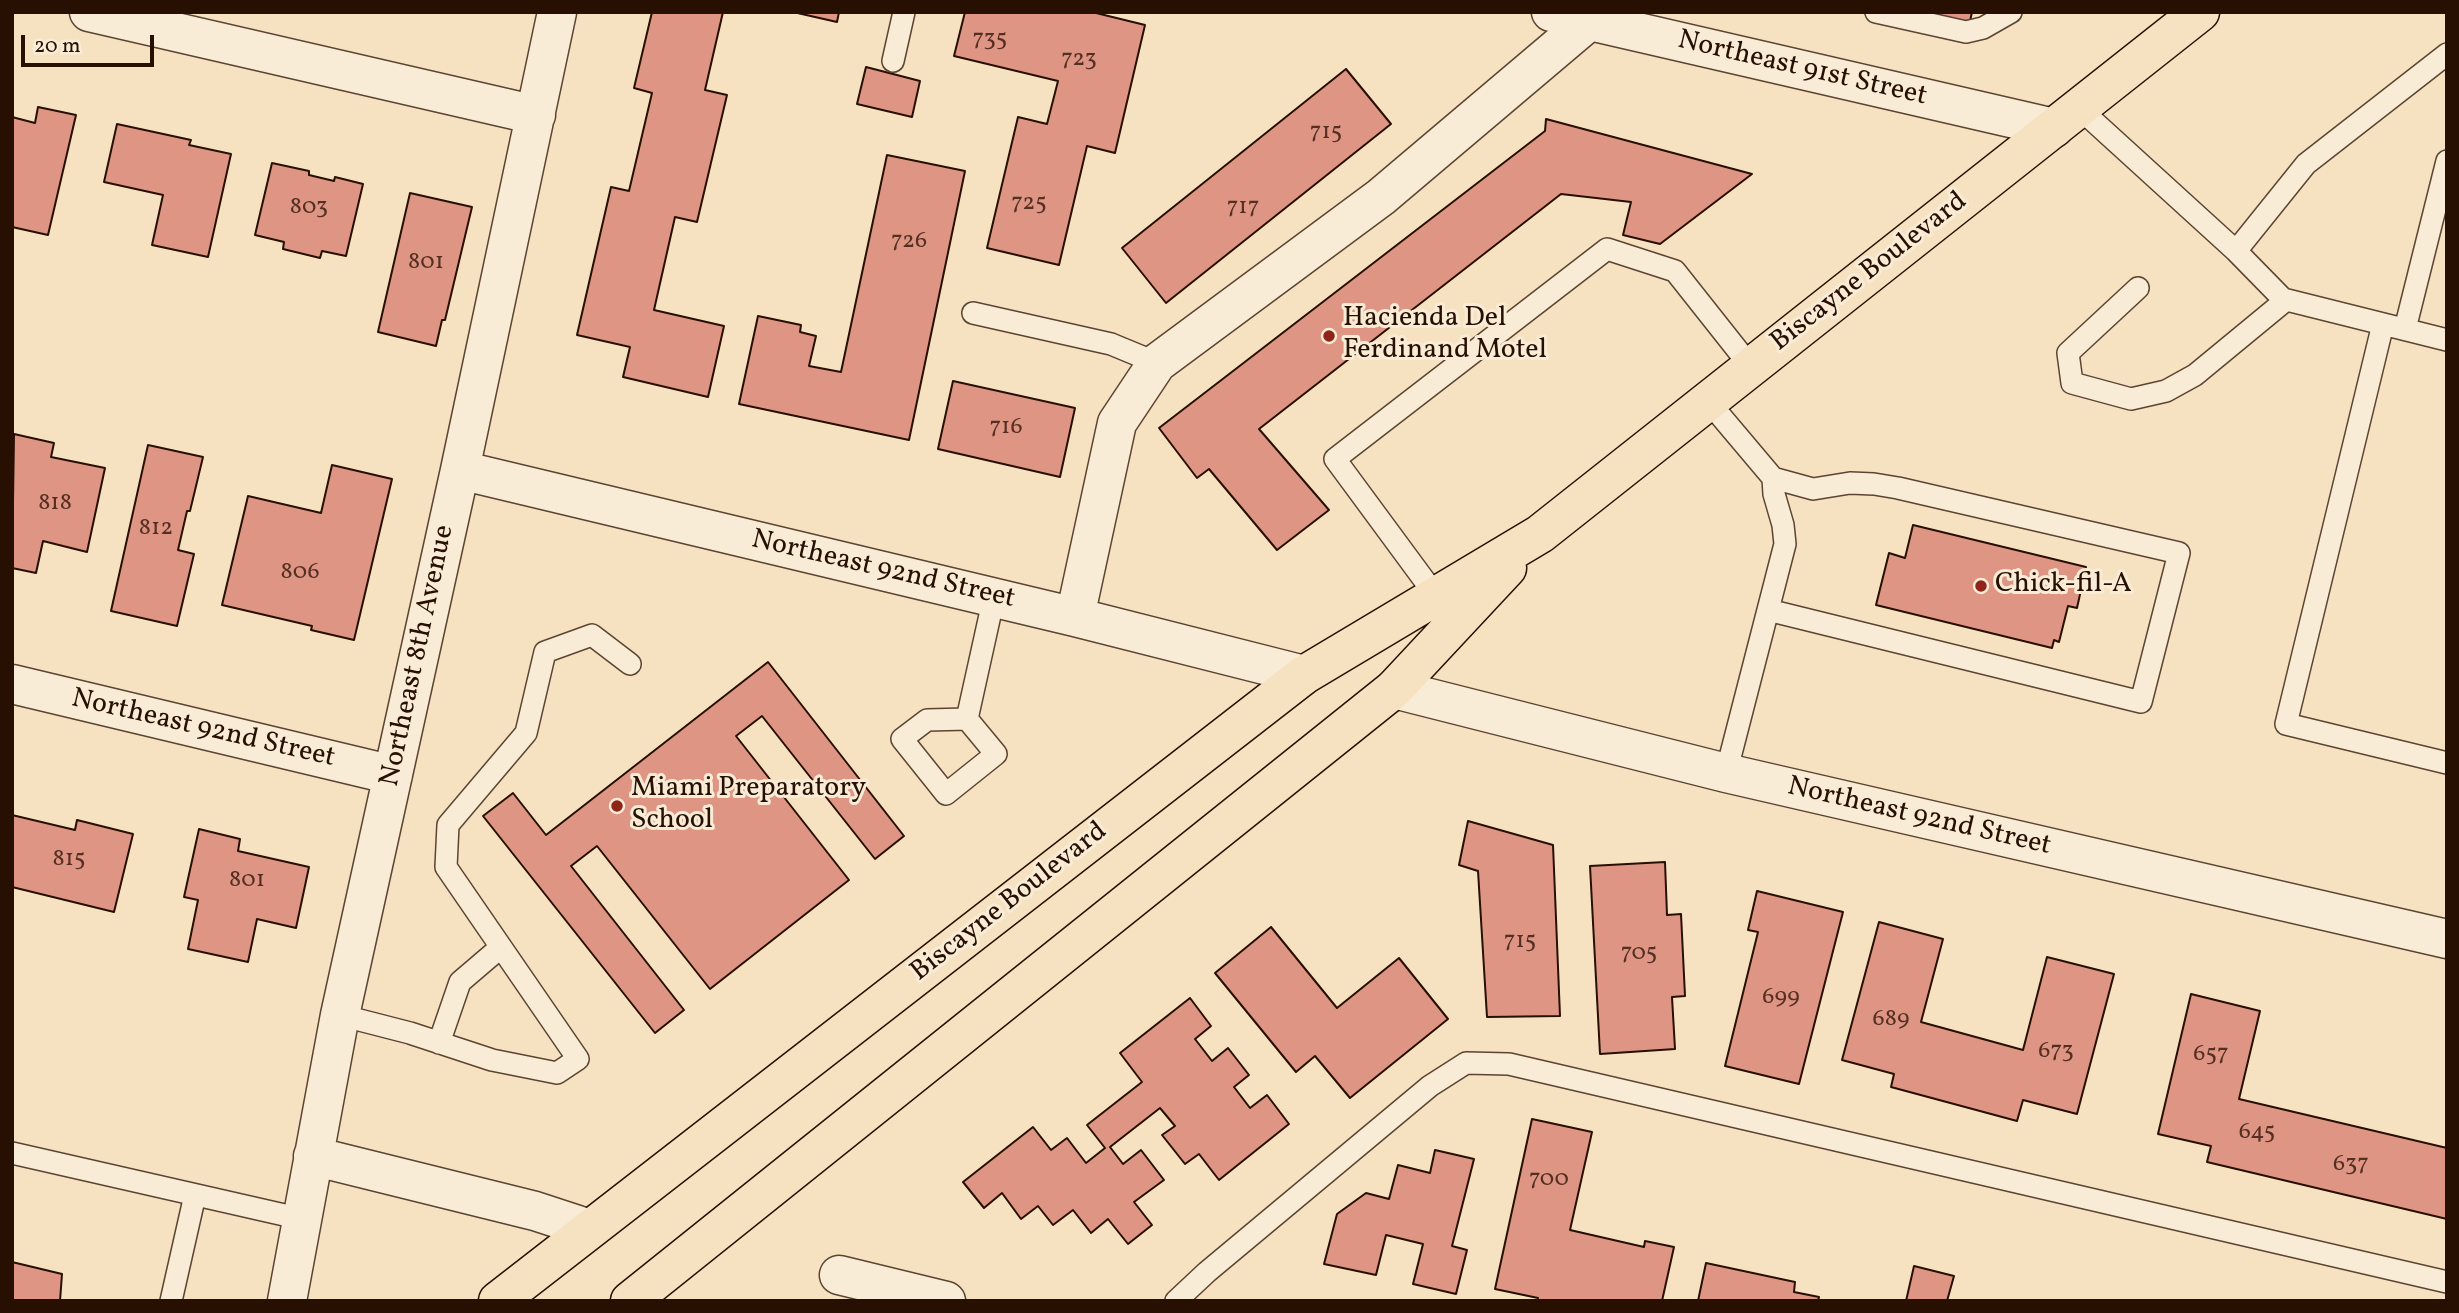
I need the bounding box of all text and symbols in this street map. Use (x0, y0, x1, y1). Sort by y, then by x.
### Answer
scale bar (24, 21, 158, 65)
street label: Northeast 91st Street (1674, 25, 1930, 115)
house number: 735 (973, 27, 1007, 55)
text: 20 m (34, 32, 80, 61)
house number: 723 (1061, 47, 1097, 75)
house number: 715 (1310, 120, 1342, 148)
street label: Biscayne Boulevard (1765, 186, 1975, 360)
house number: 725 (1011, 191, 1047, 219)
house number: 803 (290, 195, 328, 223)
house number: 717 (1227, 195, 1259, 223)
house number: 726 (891, 229, 927, 257)
house number: 801 (408, 250, 444, 278)
place label: Hacienda Del Ferdinand Motel (1343, 303, 1547, 369)
marker: Hacienda Del Ferdinand Motel (1321, 328, 1337, 344)
house number: 716 (989, 415, 1023, 443)
house number: 818 (38, 491, 72, 519)
house number: 812 (139, 516, 173, 544)
street label: Northeast 8th Avenue (375, 522, 463, 790)
street label: Northeast 92nd Street (748, 524, 1018, 618)
house number: 806 (280, 560, 320, 588)
place label: Chick-fil-A (1995, 569, 2132, 603)
marker: Chick-fil-A (1973, 578, 1989, 594)
street label: Northeast 92nd Street (68, 683, 338, 777)
street label: Northeast 92nd Street (1784, 771, 2054, 865)
place label: Miami Preparatory School (631, 773, 866, 839)
marker: Miami Preparatory School (609, 798, 625, 814)
street label: Biscayne Boulevard (905, 816, 1115, 990)
house number: 815 (52, 847, 86, 875)
house number: 801 (229, 868, 265, 896)
house number: 715 (1504, 929, 1536, 957)
house number: 705 (1621, 941, 1657, 969)
house number: 699 (1762, 985, 1800, 1013)
house number: 689 (1873, 1007, 1909, 1035)
house number: 673 (2038, 1039, 2074, 1067)
house number: 657 (2193, 1042, 2229, 1070)
house number: 645 (2239, 1120, 2275, 1148)
house number: 637 (2333, 1152, 2369, 1180)
house number: 700 (1529, 1167, 1569, 1195)

